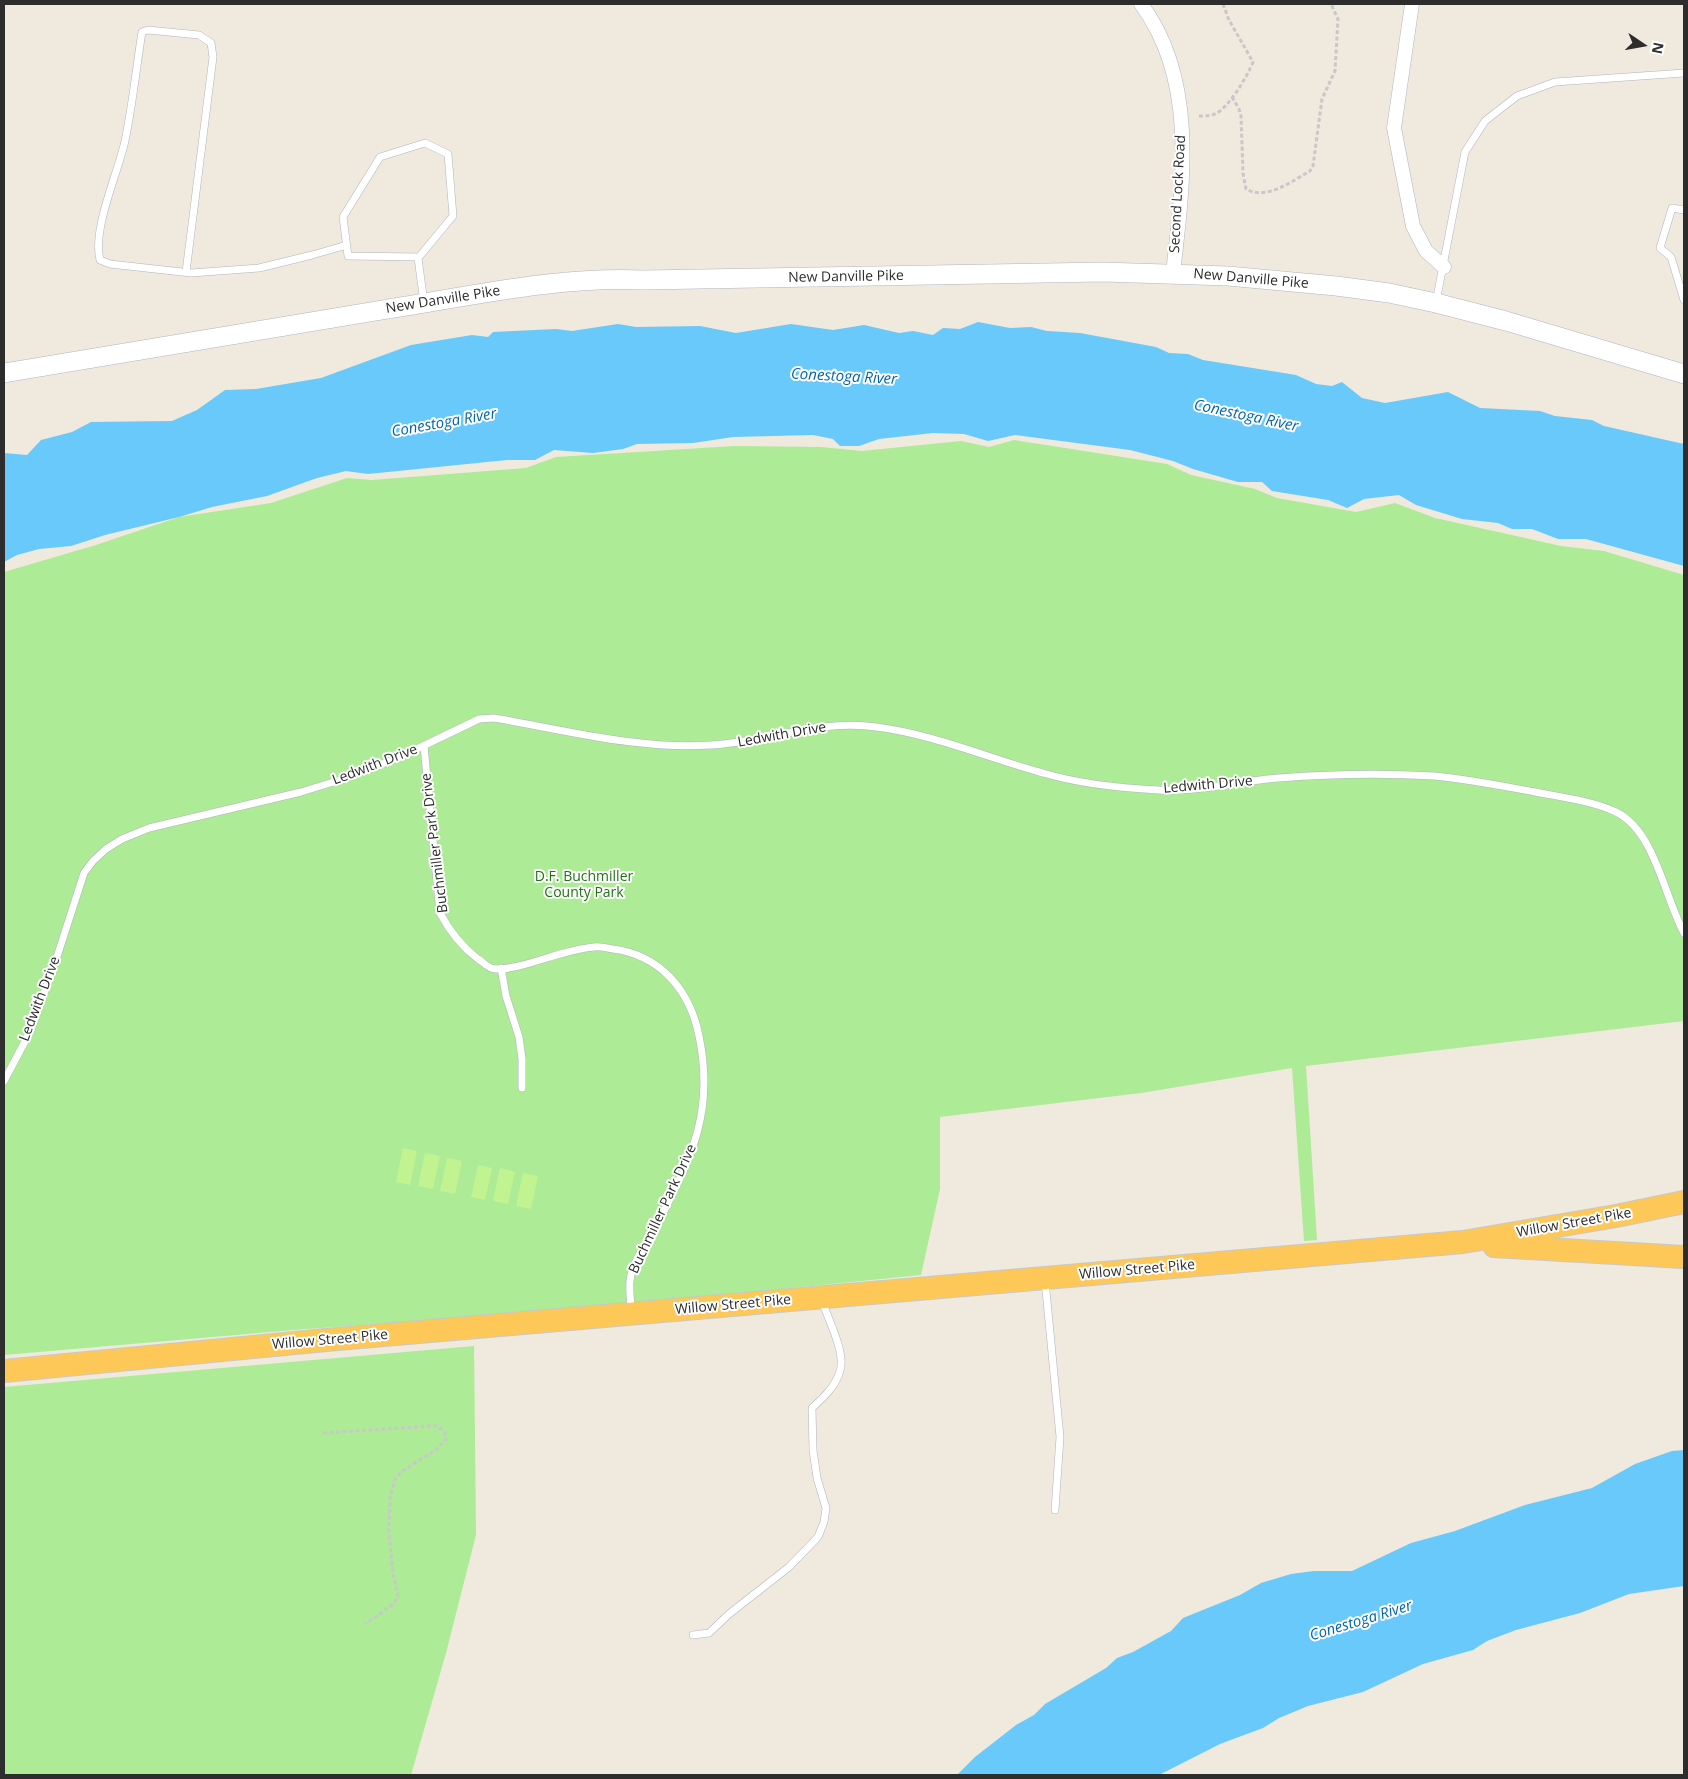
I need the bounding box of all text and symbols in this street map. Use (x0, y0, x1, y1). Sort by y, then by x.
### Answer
north arrow (1618, 20, 1668, 70)
text: N (1648, 41, 1669, 56)
street label: Second Lock Road (1167, 134, 1189, 254)
street label: New Danville Pike (1193, 266, 1309, 292)
street label: New Danville Pike (788, 268, 904, 286)
street label: New Danville Pike (385, 283, 501, 317)
water label: Conestoga River (791, 365, 897, 389)
water label: Conestoga River (1192, 396, 1300, 436)
water label: Conestoga River (390, 405, 498, 441)
street label: Ledwith Drive (736, 719, 828, 751)
street label: Ledwith Drive (330, 741, 420, 789)
street label: Buchmiller Park Drive (418, 772, 452, 914)
street label: Ledwith Drive (1163, 773, 1253, 797)
park label: D.F. Buchmiller County Park (535, 869, 633, 902)
street label: Ledwith Drive (16, 954, 64, 1044)
street label: Buchmiller Park Drive (626, 1142, 700, 1276)
street label: Willow Street Pike (1515, 1205, 1633, 1241)
street label: Willow Street Pike (1078, 1257, 1196, 1283)
street label: Willow Street Pike (674, 1292, 792, 1318)
street label: Willow Street Pike (271, 1327, 389, 1353)
water label: Conestoga River (1308, 1597, 1414, 1645)

